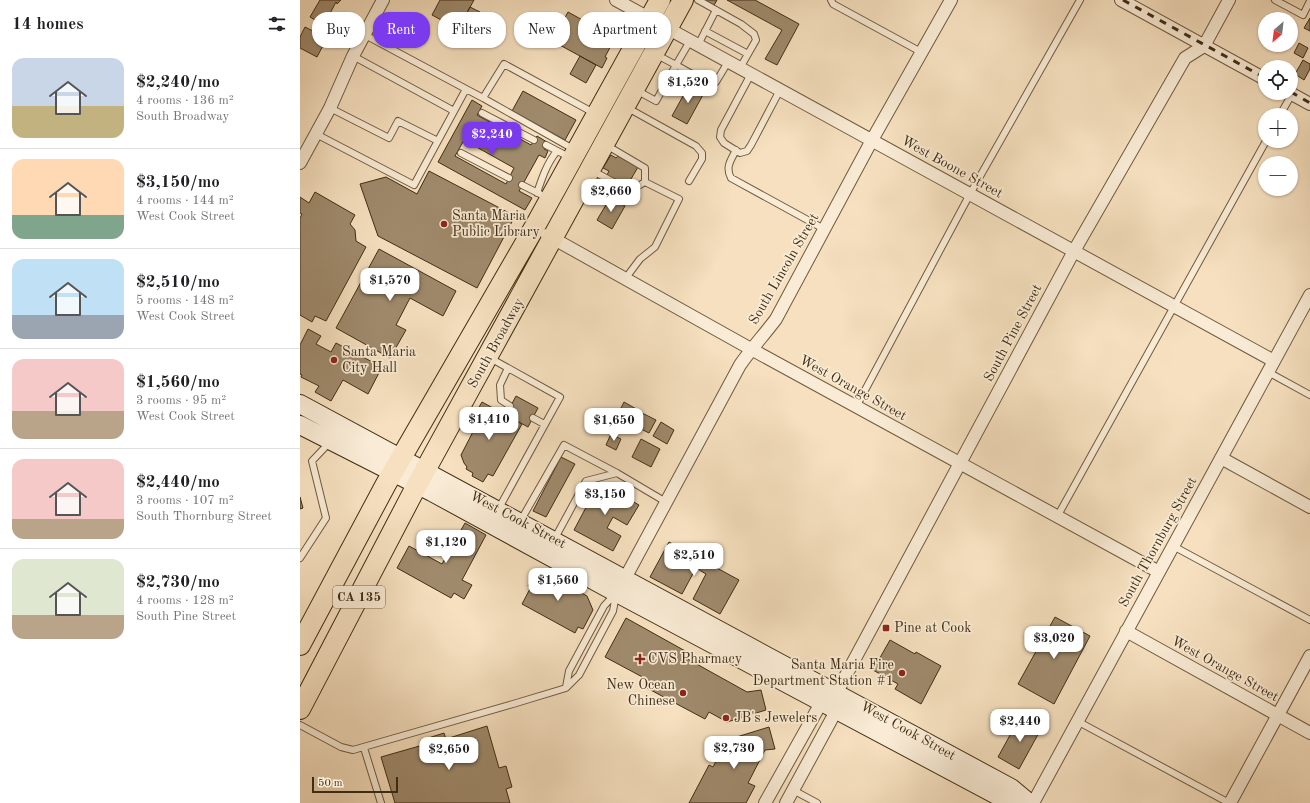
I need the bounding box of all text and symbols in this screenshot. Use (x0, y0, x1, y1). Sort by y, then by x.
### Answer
chip: Buy (312, 12, 365, 48)
chip: Rent (373, 12, 430, 48)
chip: Filters (438, 12, 506, 48)
chip: New (514, 12, 570, 48)
chip: Apartment (578, 12, 671, 48)
north arrow (1258, 12, 1298, 52)
map controls (1258, 12, 1298, 196)
icon: filters (266, 13, 288, 35)
text: 14 homes (12, 16, 84, 33)
button: locate (1258, 60, 1298, 100)
pin: $1,520 (655, 70, 721, 104)
icon: home (44, 74, 92, 122)
text: $2,240/mo (136, 74, 220, 91)
text: $1,520 (667, 76, 709, 89)
text: 4 rooms · 136 m² (136, 94, 234, 107)
button: + (1258, 108, 1298, 148)
text: South Broadway (136, 110, 229, 123)
pin: $2,240 (459, 122, 525, 156)
text: $2,240 (471, 128, 513, 141)
street label: West Boone Street (899, 133, 1005, 201)
button: − (1258, 156, 1298, 196)
text: $3,150/mo (136, 174, 220, 191)
icon: home (44, 175, 92, 223)
pin: $2,660 (578, 179, 644, 213)
text: $2,660 (590, 185, 632, 198)
text: 4 rooms · 144 m² (136, 194, 234, 207)
place label: Santa Maria Public Library (452, 209, 540, 239)
text: West Cook Street (136, 210, 235, 223)
street label: South Lincoln Street (747, 211, 822, 327)
marker: Santa Maria Public Library (439, 219, 449, 229)
pin: $1,570 (357, 268, 423, 302)
text: $2,510/mo (136, 274, 220, 291)
text: $1,570 (369, 274, 411, 287)
icon: home (44, 275, 92, 323)
street label: South Pine Street (982, 282, 1045, 384)
text: 5 rooms · 148 m² (136, 294, 234, 307)
street label: South Broadway (465, 295, 527, 390)
text: West Cook Street (136, 310, 235, 323)
place label: Santa Maria City Hall (342, 345, 416, 375)
street label: West Orange Street (797, 353, 909, 423)
marker: Santa Maria City Hall (329, 355, 339, 365)
text: $1,560/mo (136, 374, 220, 391)
icon: home (44, 375, 92, 423)
text: 3 rooms · 95 m² (136, 394, 226, 407)
pin: $1,410 (456, 407, 522, 441)
pin: $1,650 (581, 408, 647, 442)
text: West Cook Street (136, 410, 235, 423)
text: $1,410 (468, 413, 510, 426)
text: $1,650 (593, 414, 635, 427)
text: $2,440/mo (136, 474, 220, 491)
icon: home (44, 475, 92, 523)
street label: South Thornburg Street (1116, 475, 1200, 609)
pin: $3,150 (572, 482, 638, 516)
text: $3,150 (584, 488, 626, 501)
street label: West Cook Street (468, 489, 568, 551)
text: 3 rooms · 107 m² (136, 494, 234, 507)
text: South Thornburg Street (136, 510, 272, 523)
pin: $1,120 (413, 530, 479, 564)
text: $1,120 (425, 536, 467, 549)
pin: $2,510 (661, 543, 727, 577)
text: $2,510 (673, 549, 715, 562)
pin: $1,560 (525, 568, 591, 602)
text: $2,730/mo (136, 574, 220, 591)
text: $1,560 (537, 574, 579, 587)
icon: home (44, 575, 92, 623)
road number: CA 135 (333, 586, 385, 608)
text: 4 rooms · 128 m² (136, 594, 234, 607)
text: South Pine Street (136, 610, 236, 623)
place label: Pine at Cook (894, 621, 972, 635)
marker: Pine at Cook (881, 623, 891, 633)
pin: $3,020 (1021, 626, 1087, 660)
text: $3,020 (1033, 632, 1075, 645)
street label: West Orange Street (1169, 634, 1281, 704)
place label: CVS Pharmacy (648, 652, 743, 666)
marker: CVS Pharmacy (635, 654, 645, 664)
place label: Santa Maria Fire Department Station #1 (753, 658, 894, 688)
marker: Santa Maria Fire Department Station #1 (897, 668, 907, 678)
place label: New Ocean Chinese (606, 678, 675, 708)
marker: New Ocean Chinese (678, 688, 688, 698)
street label: West Cook Street (858, 699, 958, 763)
pin: $2,440 (987, 709, 1053, 743)
place label: JB's Jewelers (734, 711, 817, 725)
marker: JB's Jewelers (721, 713, 731, 723)
text: $2,440 (999, 715, 1041, 728)
pin: $2,730 (701, 736, 767, 770)
pin: $2,650 (416, 737, 482, 771)
text: $2,730 (713, 742, 755, 755)
text: $2,650 (428, 743, 470, 756)
scale bar (312, 775, 398, 794)
text: 50 m (318, 778, 343, 789)

